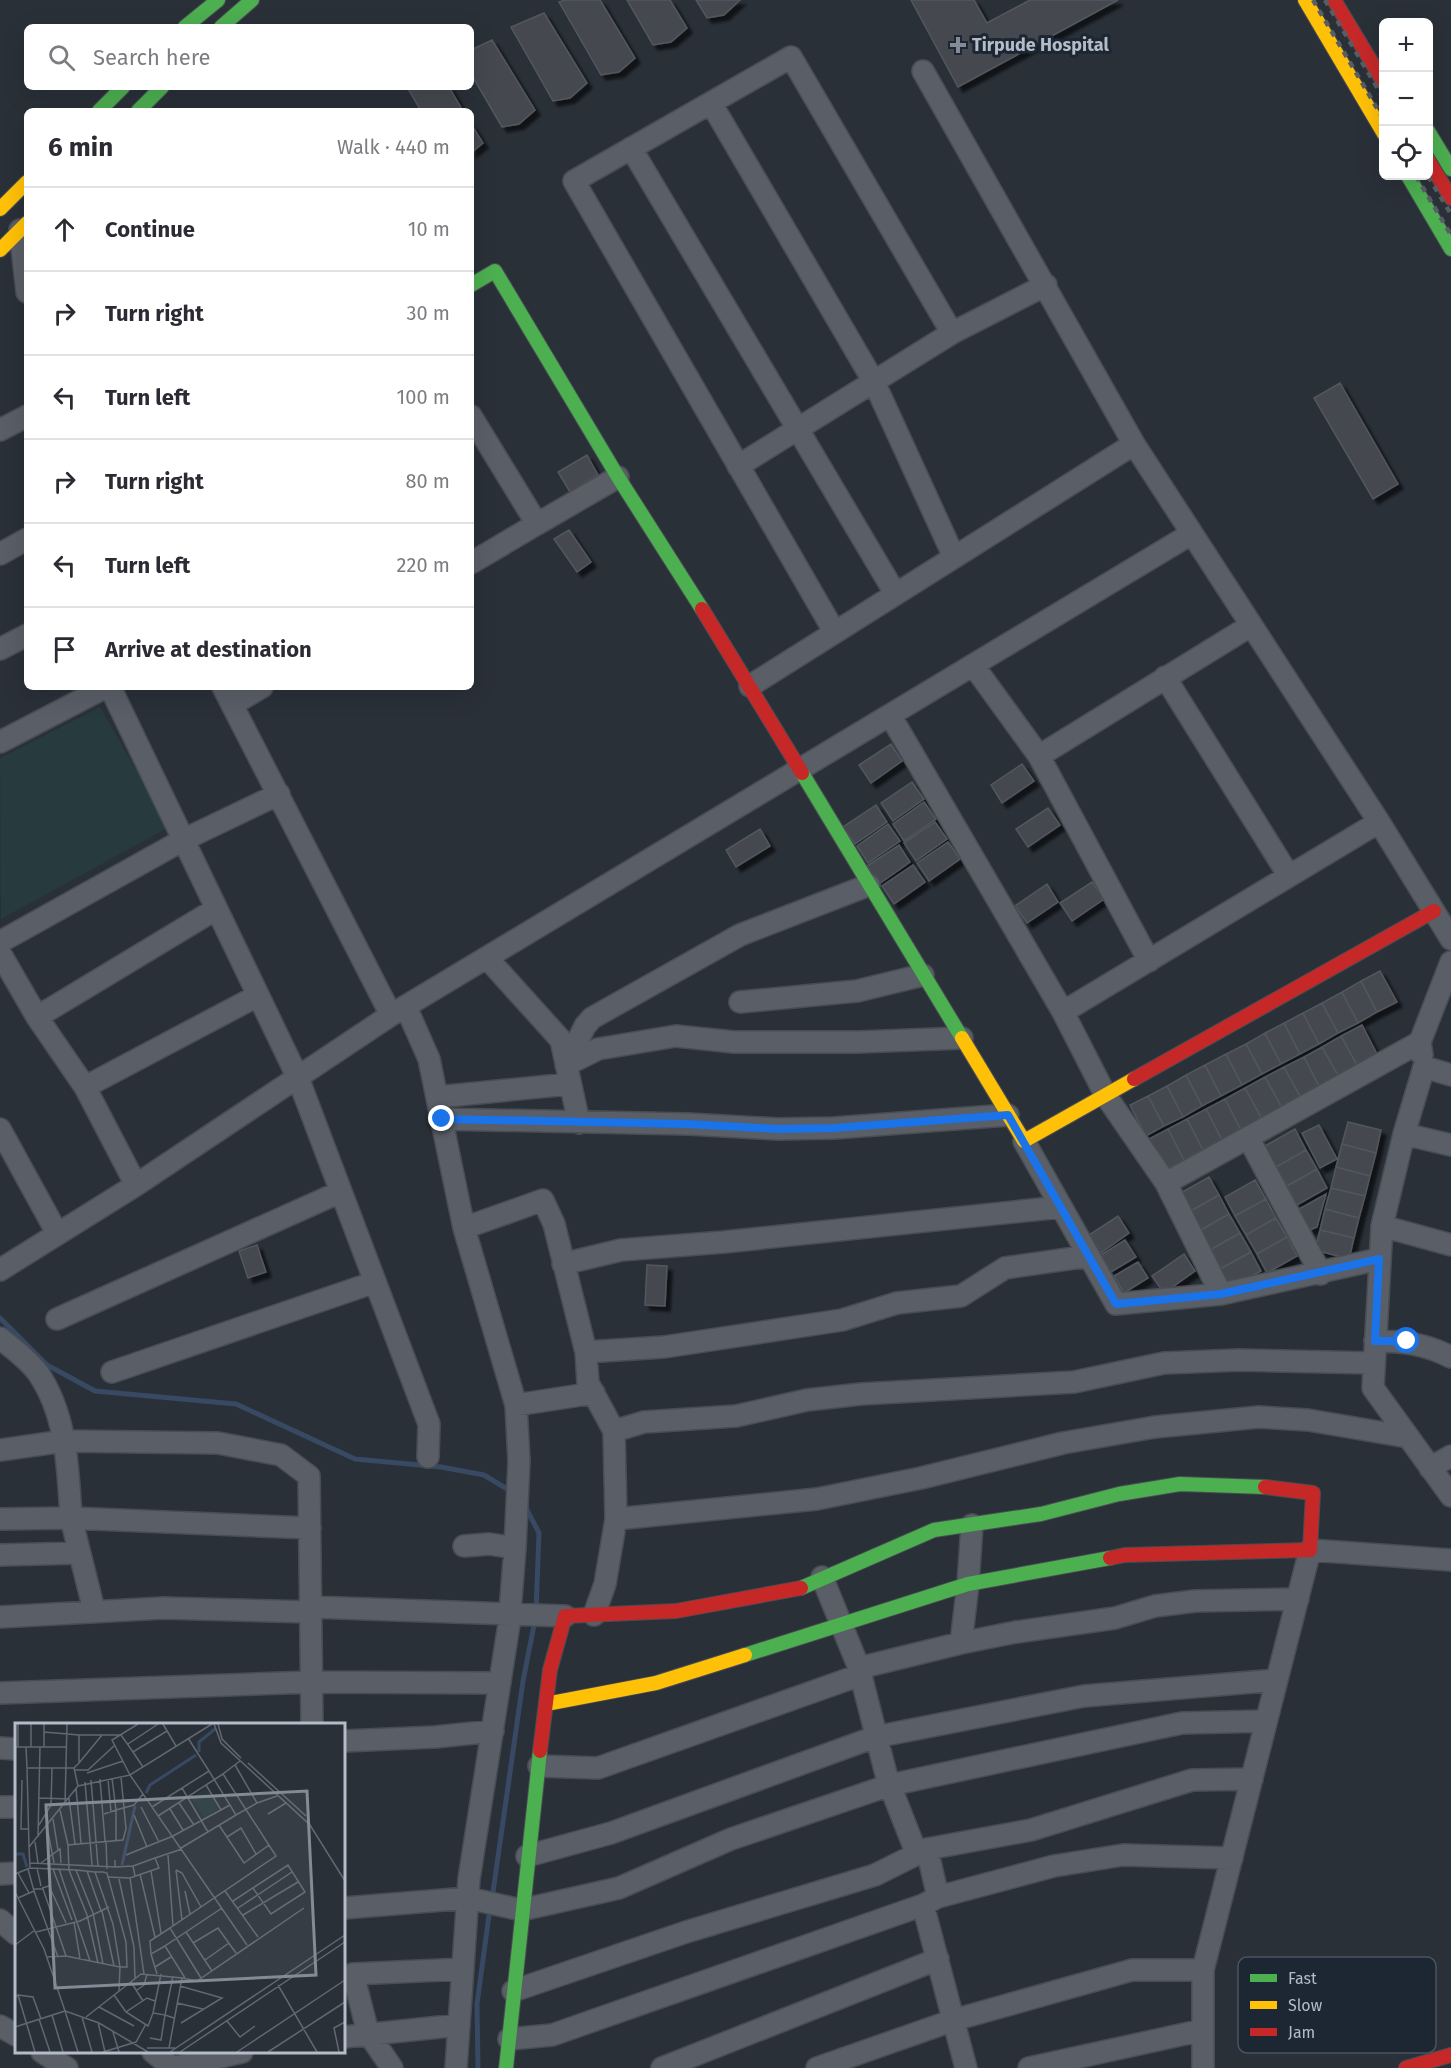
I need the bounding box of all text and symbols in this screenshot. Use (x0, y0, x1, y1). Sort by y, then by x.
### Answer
map controls (1379, 18, 1433, 180)
button: + (1379, 18, 1433, 72)
search box (24, 24, 474, 90)
place label: Tirpude Hospital (972, 34, 1109, 56)
marker: Tirpude Hospital (949, 36, 967, 54)
icon: search (45, 41, 78, 74)
text: Search here (93, 44, 211, 71)
button: − (1379, 72, 1433, 126)
button: locate (1379, 126, 1433, 180)
text: 6 min (48, 132, 113, 163)
text: Walk · 440 m (337, 135, 450, 159)
icon: ahead (48, 213, 81, 246)
text: Continue (105, 216, 195, 243)
text: 10 m (408, 217, 450, 241)
icon: right (48, 297, 81, 330)
text: Turn right (105, 300, 204, 327)
text: 30 m (406, 301, 450, 325)
icon: left (48, 381, 81, 414)
text: Turn left (105, 384, 190, 411)
text: 100 m (397, 385, 450, 409)
icon: right (48, 465, 81, 498)
text: Turn right (105, 468, 204, 495)
text: 80 m (405, 469, 450, 493)
icon: left (48, 549, 81, 582)
text: Turn left (105, 552, 190, 579)
text: 220 m (397, 553, 450, 577)
icon: arrive (48, 633, 81, 666)
text: Arrive at destination (105, 636, 312, 663)
route end (428, 1105, 454, 1131)
route start (1393, 1327, 1419, 1353)
inset map (15, 1723, 345, 2053)
legend (1238, 1957, 1436, 2053)
text: Fast (1288, 1969, 1317, 1988)
text: Slow (1288, 1996, 1323, 2015)
text: Jam (1288, 2023, 1315, 2042)

